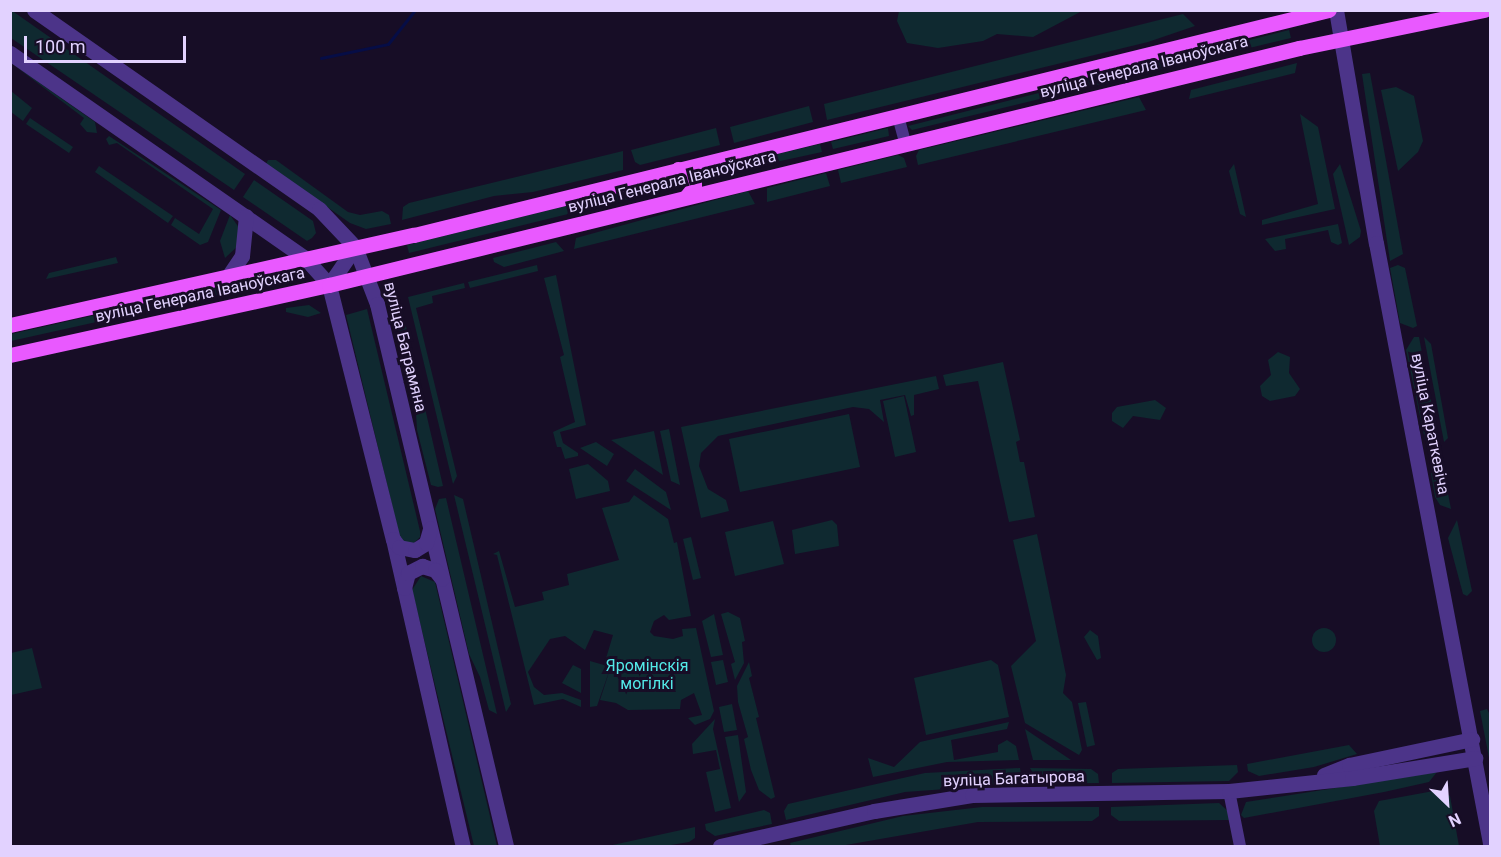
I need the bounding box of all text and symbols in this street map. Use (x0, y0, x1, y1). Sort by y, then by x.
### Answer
scale bar (27, 24, 189, 62)
street label: вуліца Генерала Іваноўскага (1038, 32, 1250, 102)
text: 100 m (35, 36, 86, 57)
street label: вуліца Генерала Іваноўскага (566, 147, 778, 217)
street label: вуліца Генерала Іваноўскага (93, 263, 307, 327)
street label: вуліца Баграмяна (380, 280, 430, 414)
street label: вуліца Караткевіча (1407, 352, 1453, 496)
park label: Яромінскія могілкі (606, 656, 688, 694)
street label: вуліца Багатырова (943, 767, 1085, 791)
north arrow (1417, 773, 1477, 833)
text: N (1446, 809, 1464, 831)

